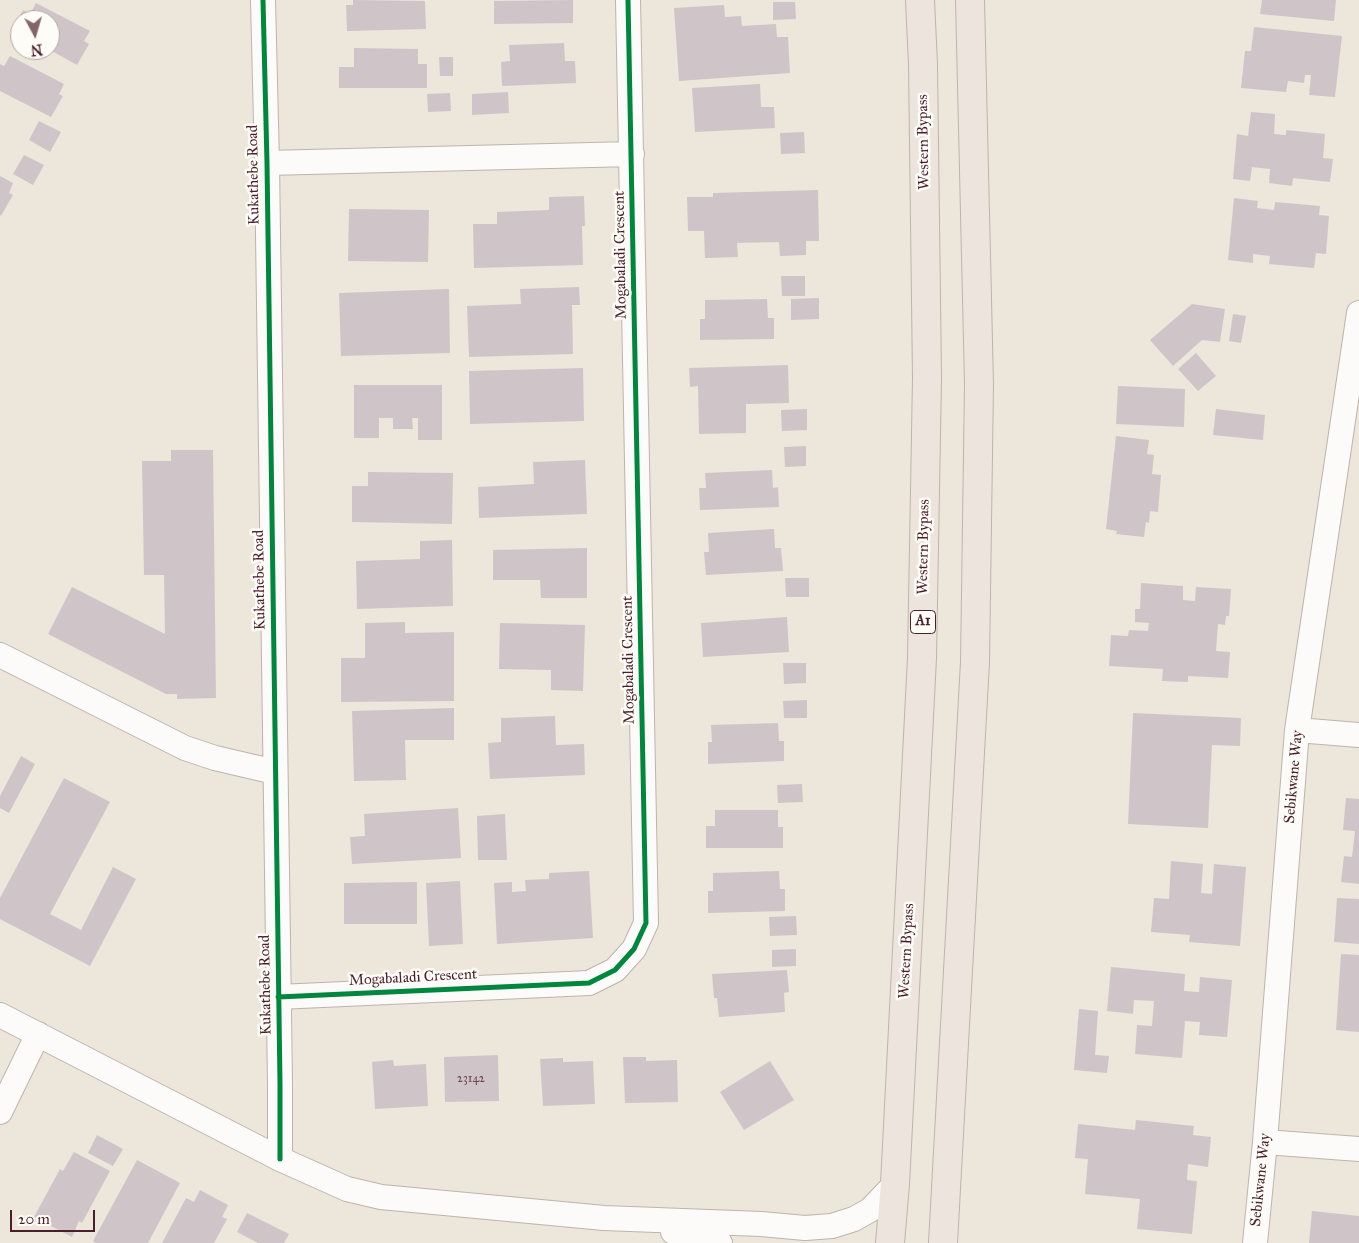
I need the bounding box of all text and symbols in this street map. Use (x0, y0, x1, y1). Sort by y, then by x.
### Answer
north arrow (10, 10, 60, 60)
text: N (30, 40, 43, 58)
street label: Western Bypass (914, 94, 934, 190)
street label: Kukathebe Road (244, 125, 264, 225)
street label: Mogabaladi Crescent (611, 191, 631, 319)
street label: Western Bypass (914, 499, 934, 595)
street label: Kukathebe Road (250, 530, 270, 630)
street label: Mogabaladi Crescent (619, 596, 639, 724)
road number: A1 (910, 610, 936, 634)
street label: Sebikwane Way (1281, 730, 1307, 824)
street label: Western Bypass (896, 903, 918, 999)
street label: Kukathebe Road (256, 935, 276, 1035)
street label: Mogabaladi Crescent (348, 966, 478, 990)
house number: 23142 (457, 1072, 485, 1086)
street label: Sebikwane Way (1247, 1133, 1275, 1227)
scale bar (12, 1200, 98, 1232)
text: 20 m (18, 1210, 50, 1228)

